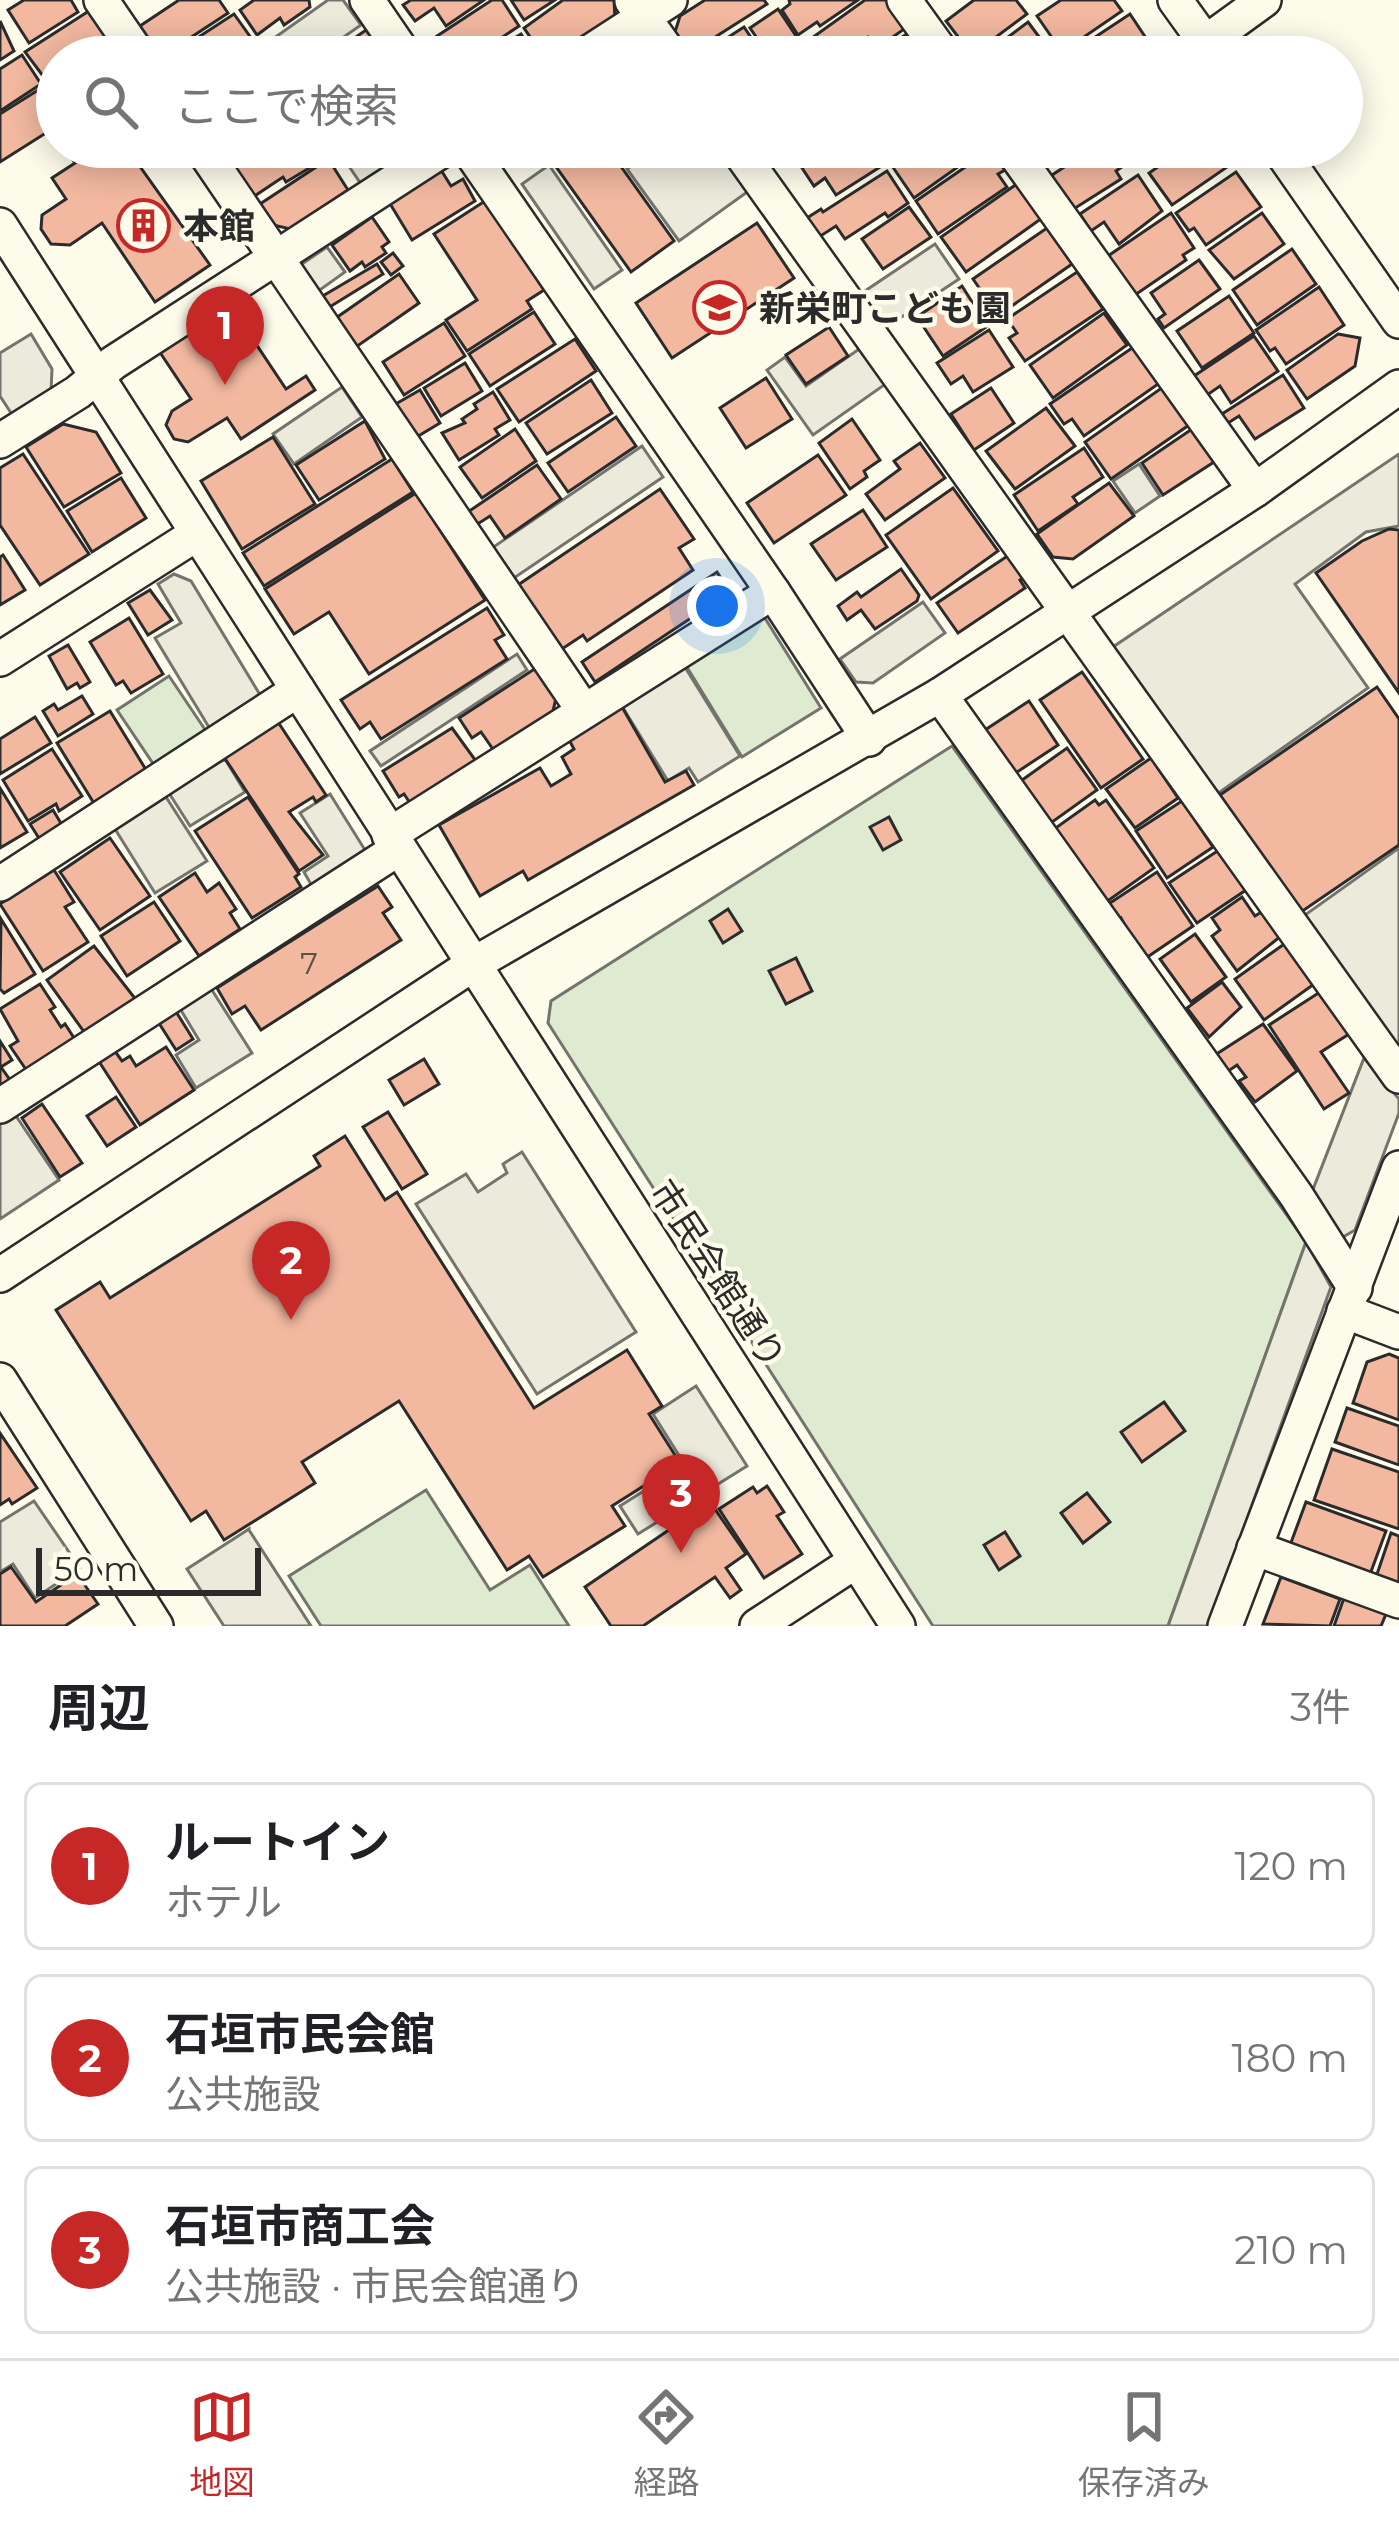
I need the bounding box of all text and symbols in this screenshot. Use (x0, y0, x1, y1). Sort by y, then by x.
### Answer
search box (36, 36, 1363, 168)
icon: search (78, 69, 144, 135)
text: ここで検索 (174, 78, 399, 133)
building icon: 本館 (116, 198, 172, 254)
place label: 本館 (183, 204, 255, 248)
school or university icon: 新栄町こども園 (692, 280, 748, 336)
pin: 1 (186, 286, 264, 385)
place label: 新栄町こども園 (759, 286, 1011, 330)
your location (687, 576, 747, 636)
house number: 7 (300, 945, 318, 982)
street label: 市民会館通り (641, 1171, 795, 1377)
pin: 2 (252, 1221, 330, 1320)
pin: 3 (642, 1454, 720, 1553)
scale bar (36, 1542, 261, 1595)
text: 50 m (54, 1549, 138, 1589)
text: 周辺 (48, 1677, 150, 1739)
text: 3件 (1290, 1683, 1351, 1731)
text: ルートイン (165, 1814, 390, 1869)
text: 1 (82, 1842, 98, 1890)
text: 120 m (1234, 1842, 1348, 1890)
text: ホテル (165, 1878, 282, 1926)
text: 石垣市民会館 (165, 2006, 435, 2061)
text: 2 (78, 2034, 102, 2082)
text: 180 m (1232, 2034, 1348, 2082)
text: 公共施設 (165, 2070, 321, 2118)
text: 石垣市商工会 (165, 2198, 435, 2253)
text: 3 (78, 2226, 102, 2274)
text: 210 m (1234, 2226, 1348, 2274)
text: 公共施設 · 市民会館通り (165, 2262, 585, 2310)
tab: 地図 (189, 2384, 255, 2504)
tab: 経路 (633, 2384, 699, 2504)
tab: 保存済み (1078, 2384, 1210, 2504)

